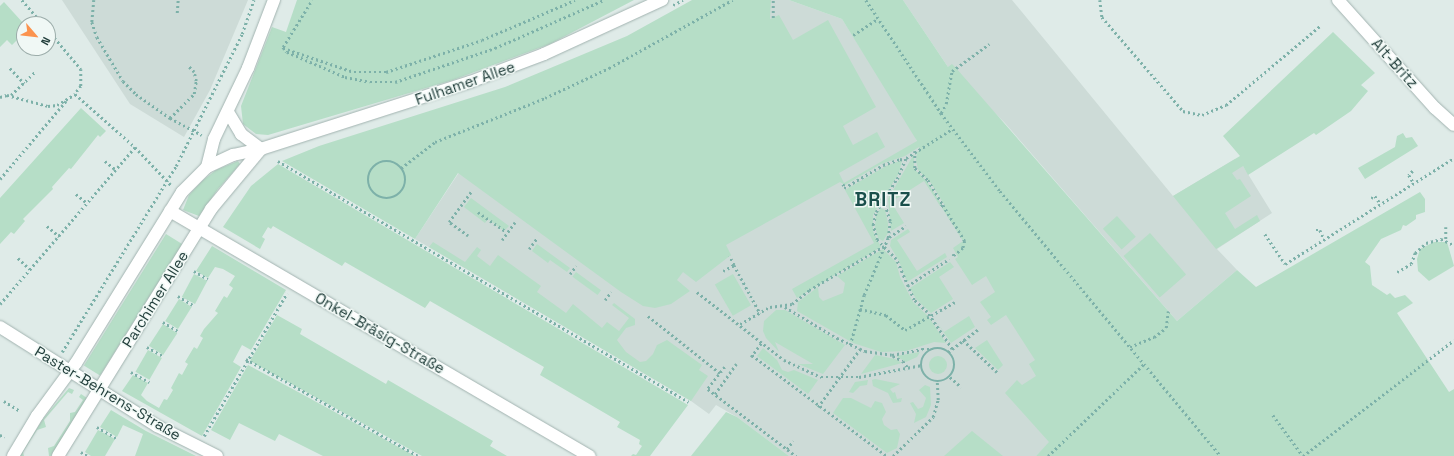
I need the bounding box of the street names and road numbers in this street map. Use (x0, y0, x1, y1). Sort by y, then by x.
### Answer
street label: Alt-Britz (1368, 34, 1422, 92)
street label: Fulhamer Allee (413, 57, 517, 109)
street label: Parchimer Allee (118, 247, 192, 351)
street label: Onkel-Bräsig-Straße (312, 289, 448, 377)
street label: Paster-Behrens-Straße (32, 342, 184, 444)

